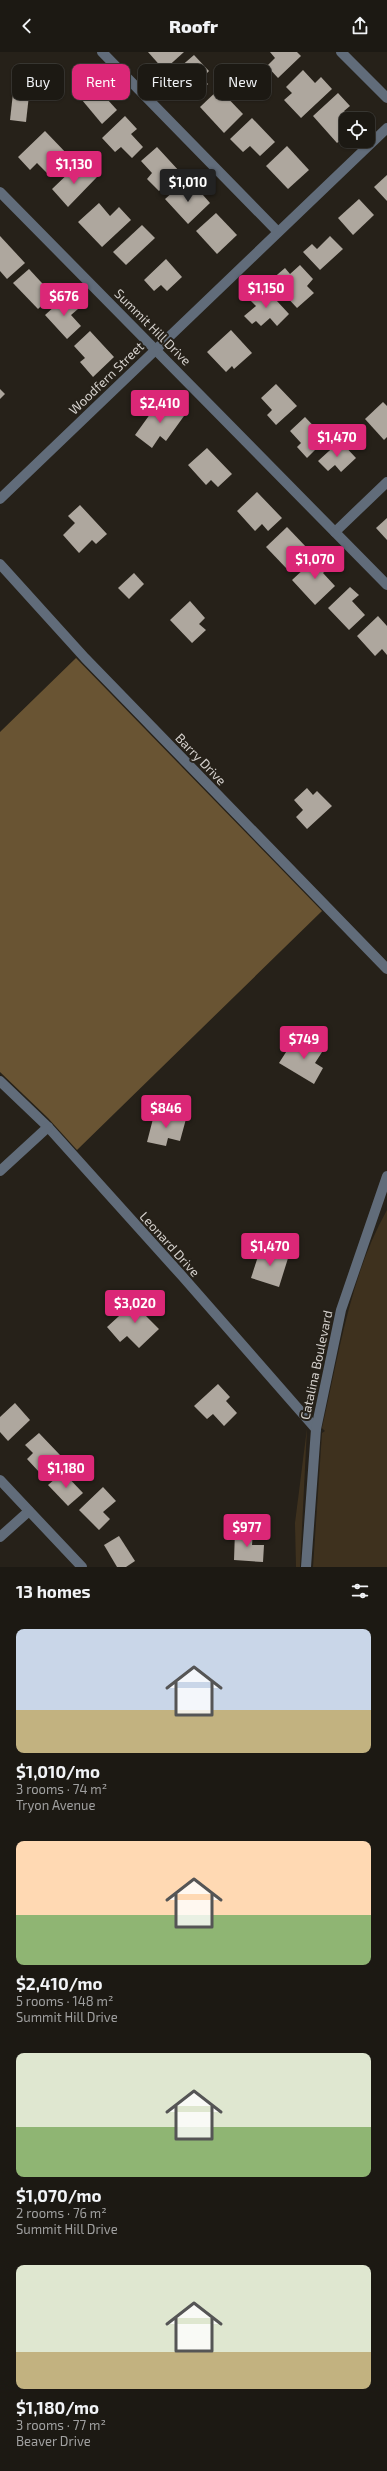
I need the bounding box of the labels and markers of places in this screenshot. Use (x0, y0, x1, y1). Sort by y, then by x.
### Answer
pin: $1,130 (41, 151, 107, 185)
pin: $1,010 (155, 169, 221, 203)
pin: $1,150 (233, 275, 299, 309)
pin: $676 (40, 283, 88, 317)
pin: $2,410 (127, 390, 193, 424)
pin: $1,470 (304, 424, 370, 458)
pin: $1,070 (282, 546, 348, 580)
pin: $749 (280, 1026, 328, 1060)
pin: $846 (142, 1095, 190, 1129)
pin: $1,470 (237, 1233, 303, 1267)
pin: $3,020 (102, 1290, 168, 1324)
pin: $1,180 (33, 1455, 99, 1489)
pin: $977 (223, 1514, 271, 1548)

